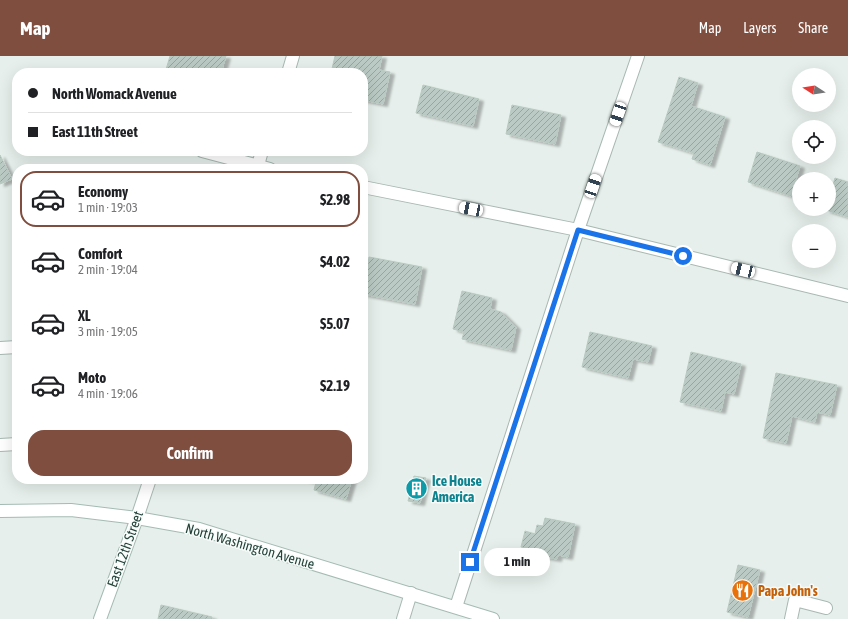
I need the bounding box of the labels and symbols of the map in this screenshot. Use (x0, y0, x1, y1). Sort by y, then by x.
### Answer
north arrow (792, 68, 836, 112)
car (608, 101, 628, 127)
car (583, 173, 603, 199)
car (458, 201, 484, 217)
route start (674, 247, 692, 265)
car (730, 261, 756, 279)
place label: Ice House America (431, 473, 482, 505)
building icon: Ice House America (404, 476, 430, 502)
street label: East 12th Street (104, 509, 146, 589)
street label: North Washington Avenue (184, 520, 316, 572)
callout: 1 min (484, 548, 550, 576)
route end (461, 553, 479, 571)
restaurant icon: Papa John's (730, 578, 756, 604)
place label: Papa John's (758, 583, 818, 599)

